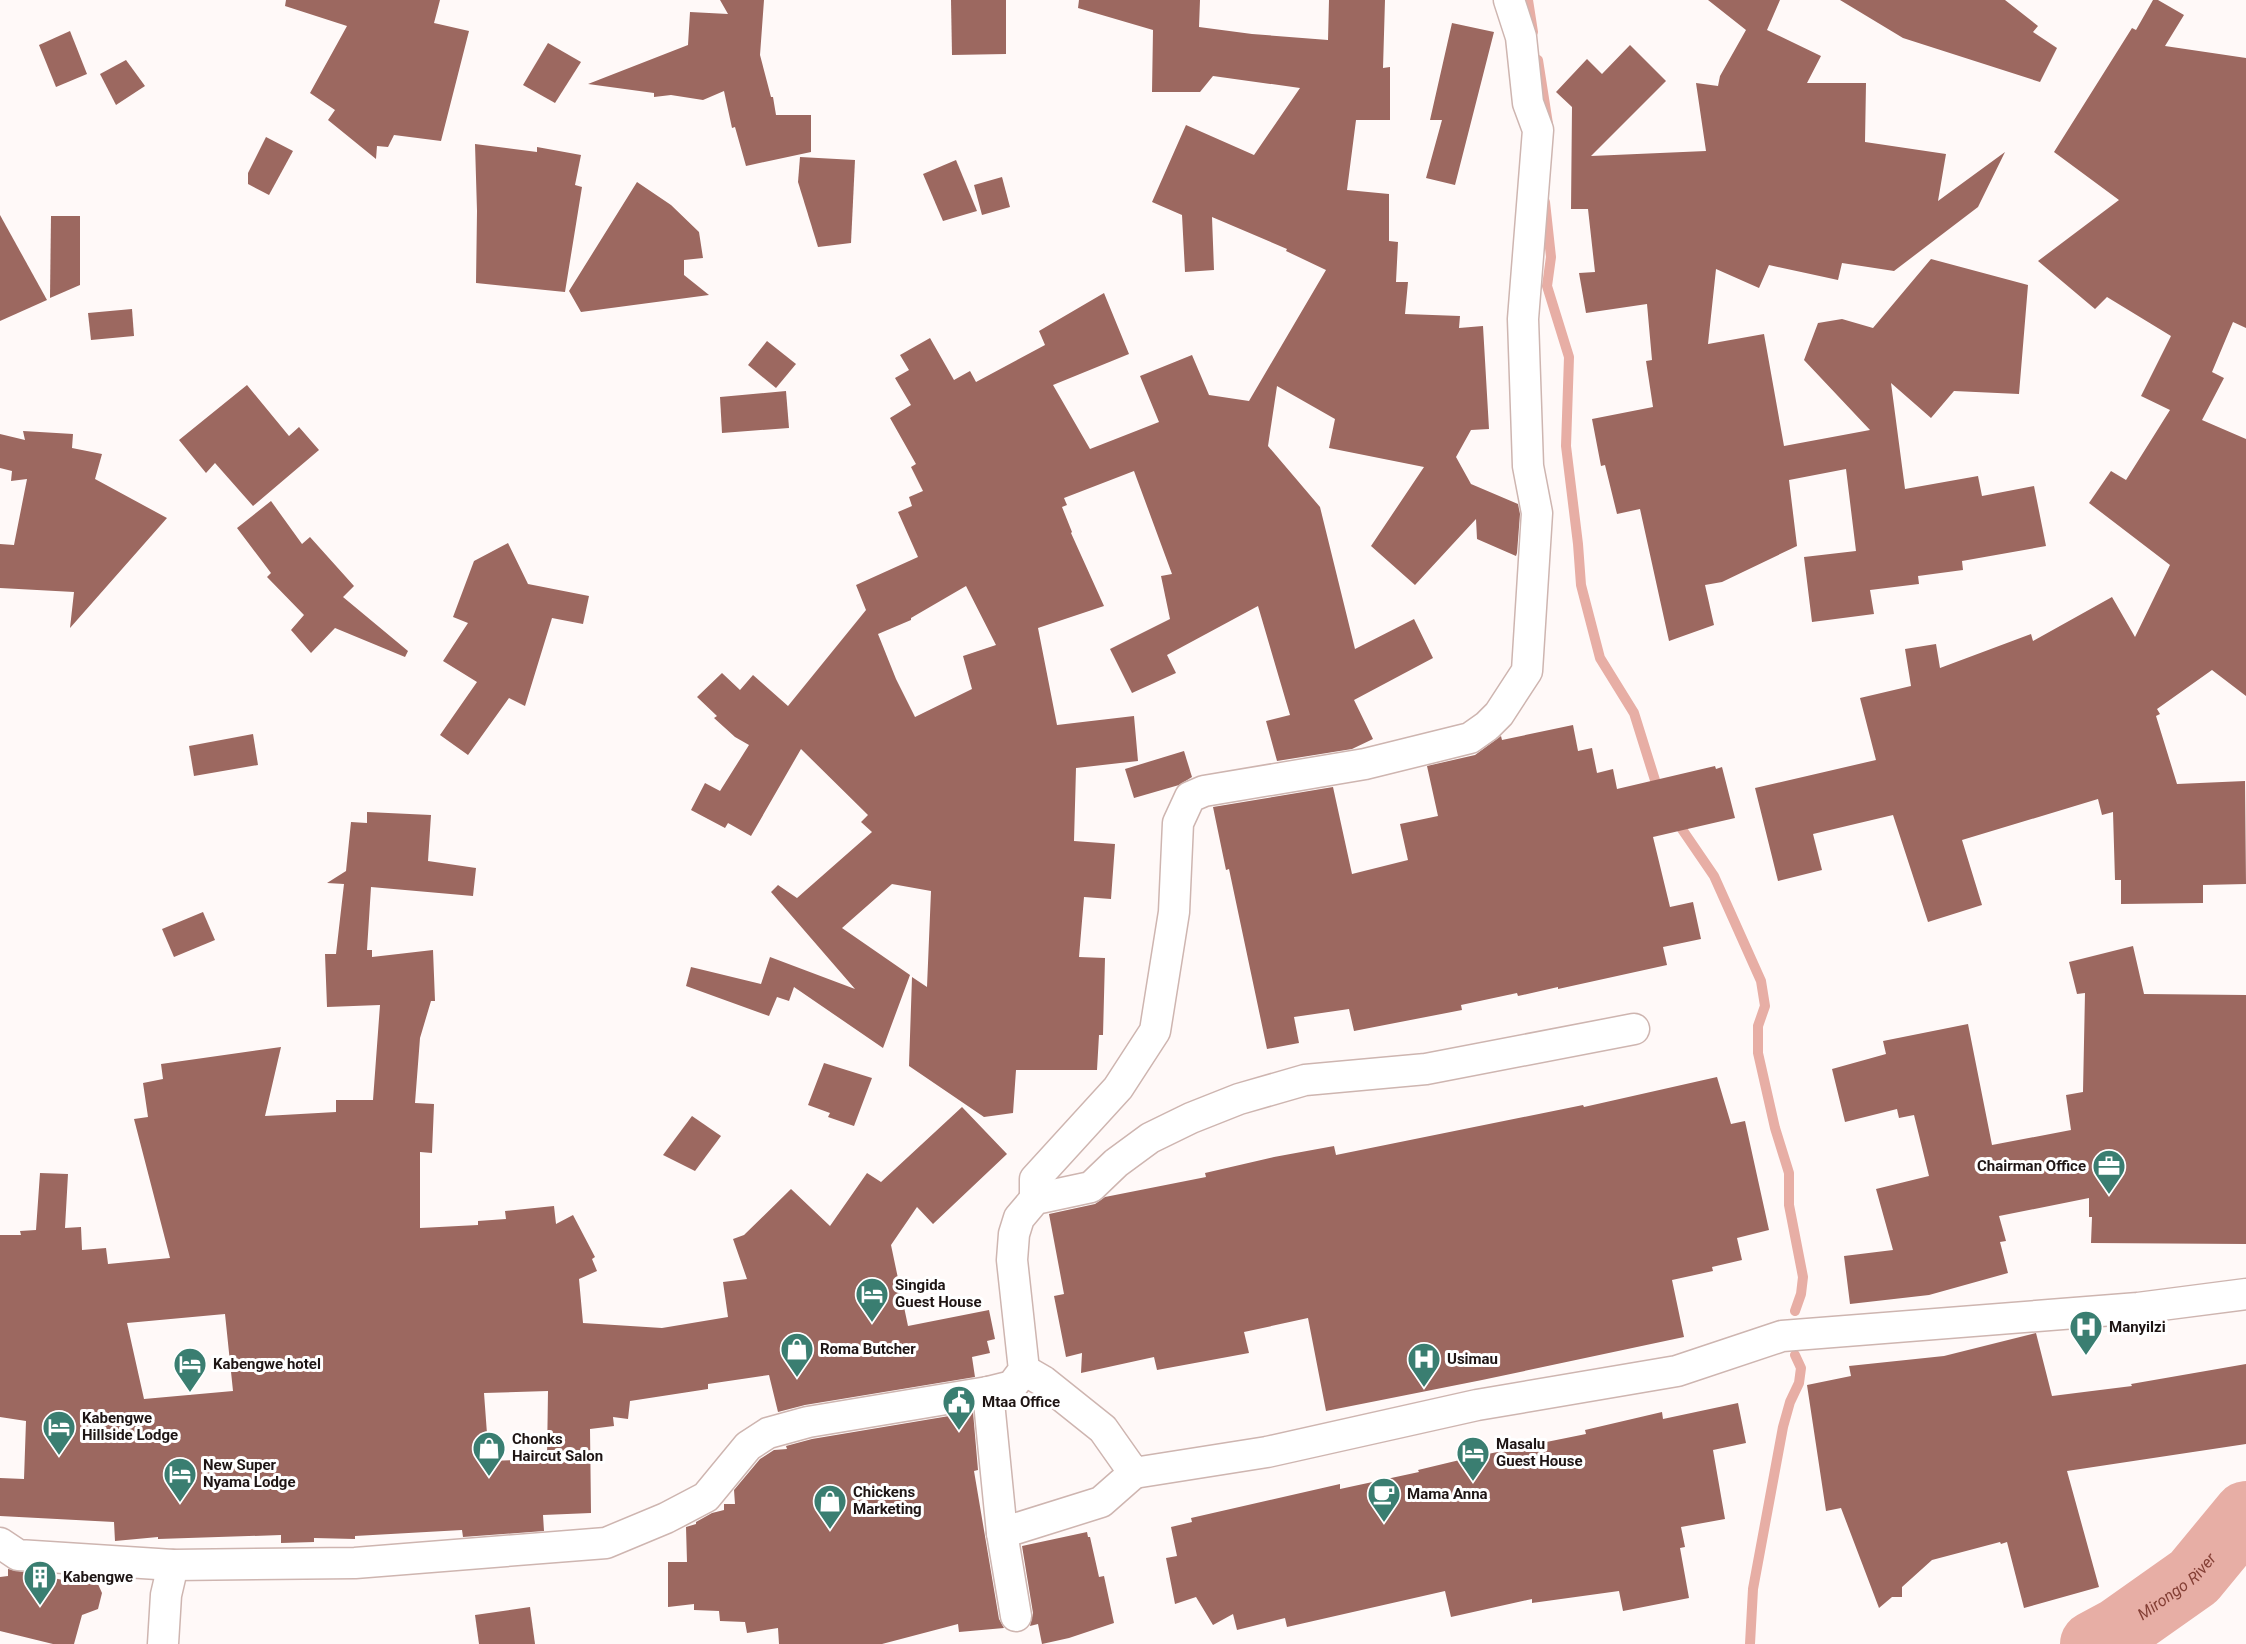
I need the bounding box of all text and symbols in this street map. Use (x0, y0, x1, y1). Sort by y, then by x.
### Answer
office icon: Chairman Office (2091, 1148, 2127, 1195)
place label: Chairman Office (1977, 1157, 2086, 1175)
hotel icon: Singida Guest House (854, 1276, 890, 1323)
place label: Singida Guest House (895, 1276, 982, 1311)
hospital icon: Manyilzi (2068, 1309, 2104, 1356)
place label: Manyilzi (2109, 1318, 2166, 1336)
shop icon: Roma Butcher (779, 1331, 815, 1378)
place label: Roma Butcher (820, 1340, 916, 1358)
hospital icon: Usimau (1406, 1341, 1442, 1388)
hotel icon: Kabengwe hotel (172, 1346, 208, 1393)
place label: Usimau (1447, 1350, 1498, 1368)
place label: Kabengwe hotel (213, 1355, 321, 1373)
public building icon: Mtaa Office (941, 1384, 977, 1431)
place label: Mtaa Office (982, 1393, 1060, 1411)
hotel icon: Kabengwe Hillside Lodge (41, 1409, 77, 1456)
place label: Kabengwe Hillside Lodge (82, 1409, 178, 1444)
shop icon: Chonks Haircut Salon (471, 1430, 507, 1477)
place label: Chonks Haircut Salon (512, 1430, 603, 1465)
hotel icon: Masalu Guest House (1455, 1435, 1491, 1482)
place label: Masalu Guest House (1496, 1435, 1583, 1470)
hotel icon: New Super Nyama Lodge (162, 1456, 198, 1503)
place label: New Super Nyama Lodge (203, 1456, 296, 1491)
cafe icon: Mama Anna (1366, 1476, 1402, 1523)
shop icon: Chickens Marketing (812, 1483, 848, 1530)
place label: Chickens Marketing (853, 1483, 922, 1518)
place label: Mama Anna (1407, 1485, 1488, 1503)
water label: Mirongo River (2134, 1548, 2220, 1624)
building icon: Kabengwe (22, 1559, 58, 1606)
place label: Kabengwe (63, 1568, 133, 1586)

